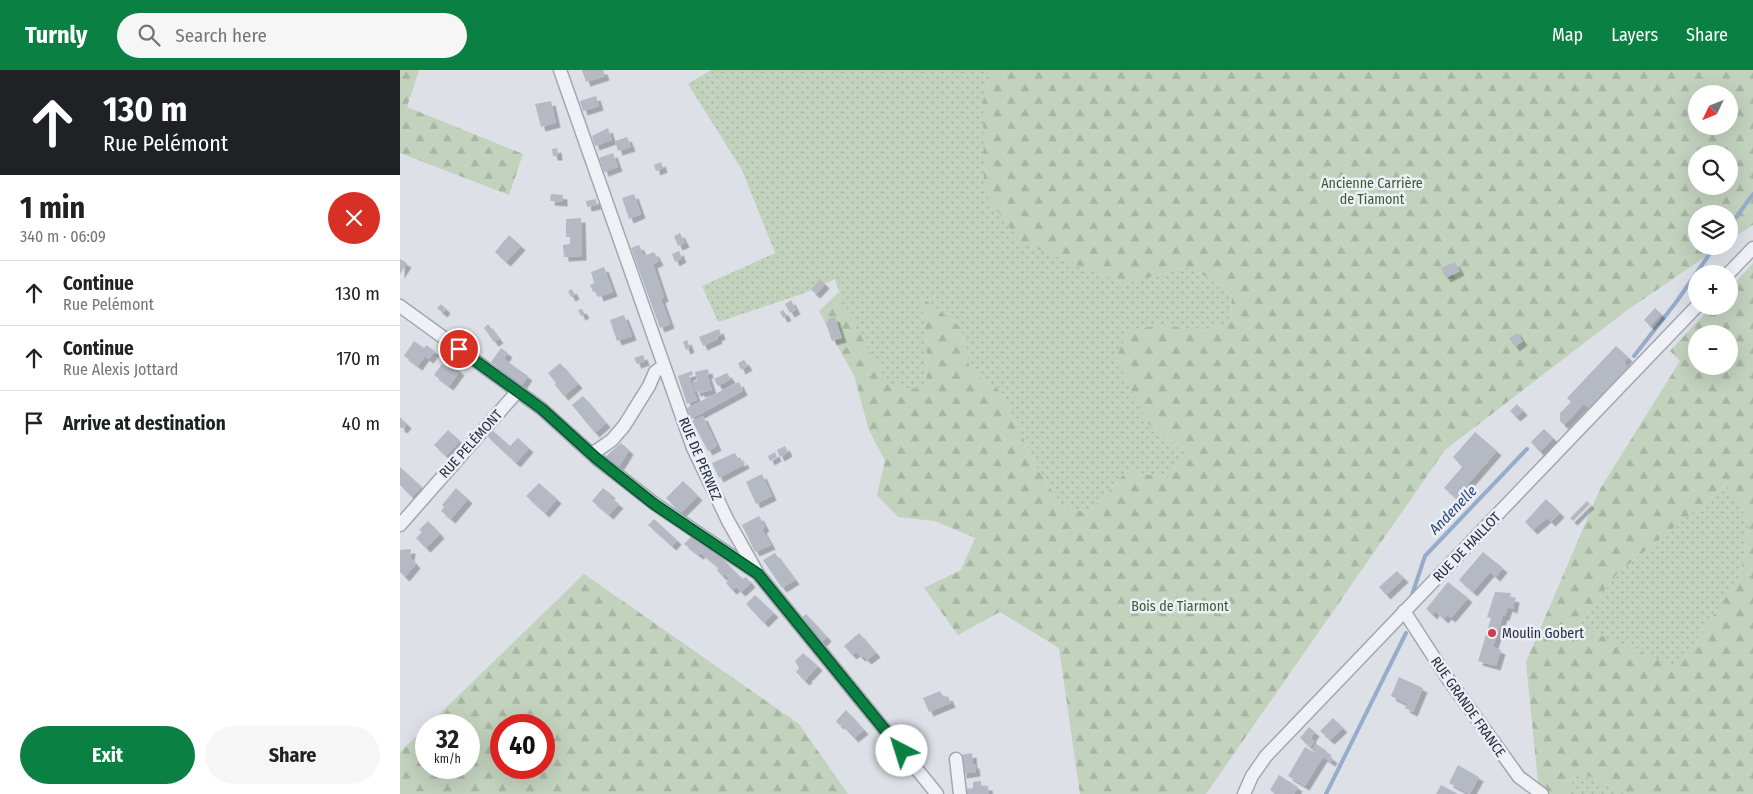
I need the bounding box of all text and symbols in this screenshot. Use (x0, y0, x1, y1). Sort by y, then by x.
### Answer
search box (117, 13, 467, 58)
text: Turnly (25, 21, 87, 49)
icon: search (135, 21, 163, 49)
text: Search here (175, 24, 267, 47)
text: Map (1552, 24, 1583, 46)
text: Layers (1611, 24, 1658, 46)
text: Share (1686, 24, 1728, 46)
north arrow (1688, 85, 1738, 135)
map controls (1688, 85, 1738, 375)
text: 130 m (103, 88, 187, 130)
icon: ahead (20, 90, 85, 155)
text: Rue Pelémont (103, 130, 228, 157)
button: search (1688, 145, 1738, 195)
park label: Ancienne Carrière de Tiamont (1321, 175, 1423, 208)
text: 1 min (20, 190, 85, 226)
button: close (328, 192, 380, 244)
button: layers (1688, 205, 1738, 255)
text: 340 m · 06:09 (20, 227, 106, 246)
button: + (1688, 265, 1738, 315)
text: Continue (63, 272, 134, 295)
icon: ahead (20, 279, 48, 307)
text: 130 m (335, 282, 380, 305)
text: Rue Pelémont (63, 295, 154, 314)
button: − (1688, 325, 1738, 375)
pin (438, 328, 480, 370)
icon: arrive (445, 335, 473, 363)
text: Continue (63, 337, 134, 360)
icon: ahead (20, 344, 48, 372)
text: 170 m (336, 347, 380, 370)
text: Rue Alexis Jottard (63, 360, 178, 379)
street label: RUE PELÉMONT (435, 405, 506, 482)
icon: arrive (20, 409, 48, 437)
text: Arrive at destination (63, 412, 226, 435)
text: 40 m (342, 412, 380, 435)
street label: RUE DE PERWEZ (675, 415, 725, 503)
water label: Andenelle (1425, 482, 1481, 539)
street label: RUE DE HAILLOT (1430, 508, 1505, 585)
park label: Bois de Tiarmont (1131, 598, 1229, 615)
place label: Moulin Gobert (1502, 625, 1584, 642)
marker: Moulin Gobert (1486, 627, 1498, 639)
street label: RUE GRANDE FRANCE (1427, 654, 1509, 761)
speed limit sign: 40 (490, 714, 555, 779)
position arrow (875, 724, 927, 776)
text: 32 (436, 725, 459, 755)
button: Exit (20, 726, 195, 784)
button: Share (205, 726, 380, 784)
text: km/h (434, 752, 461, 766)

